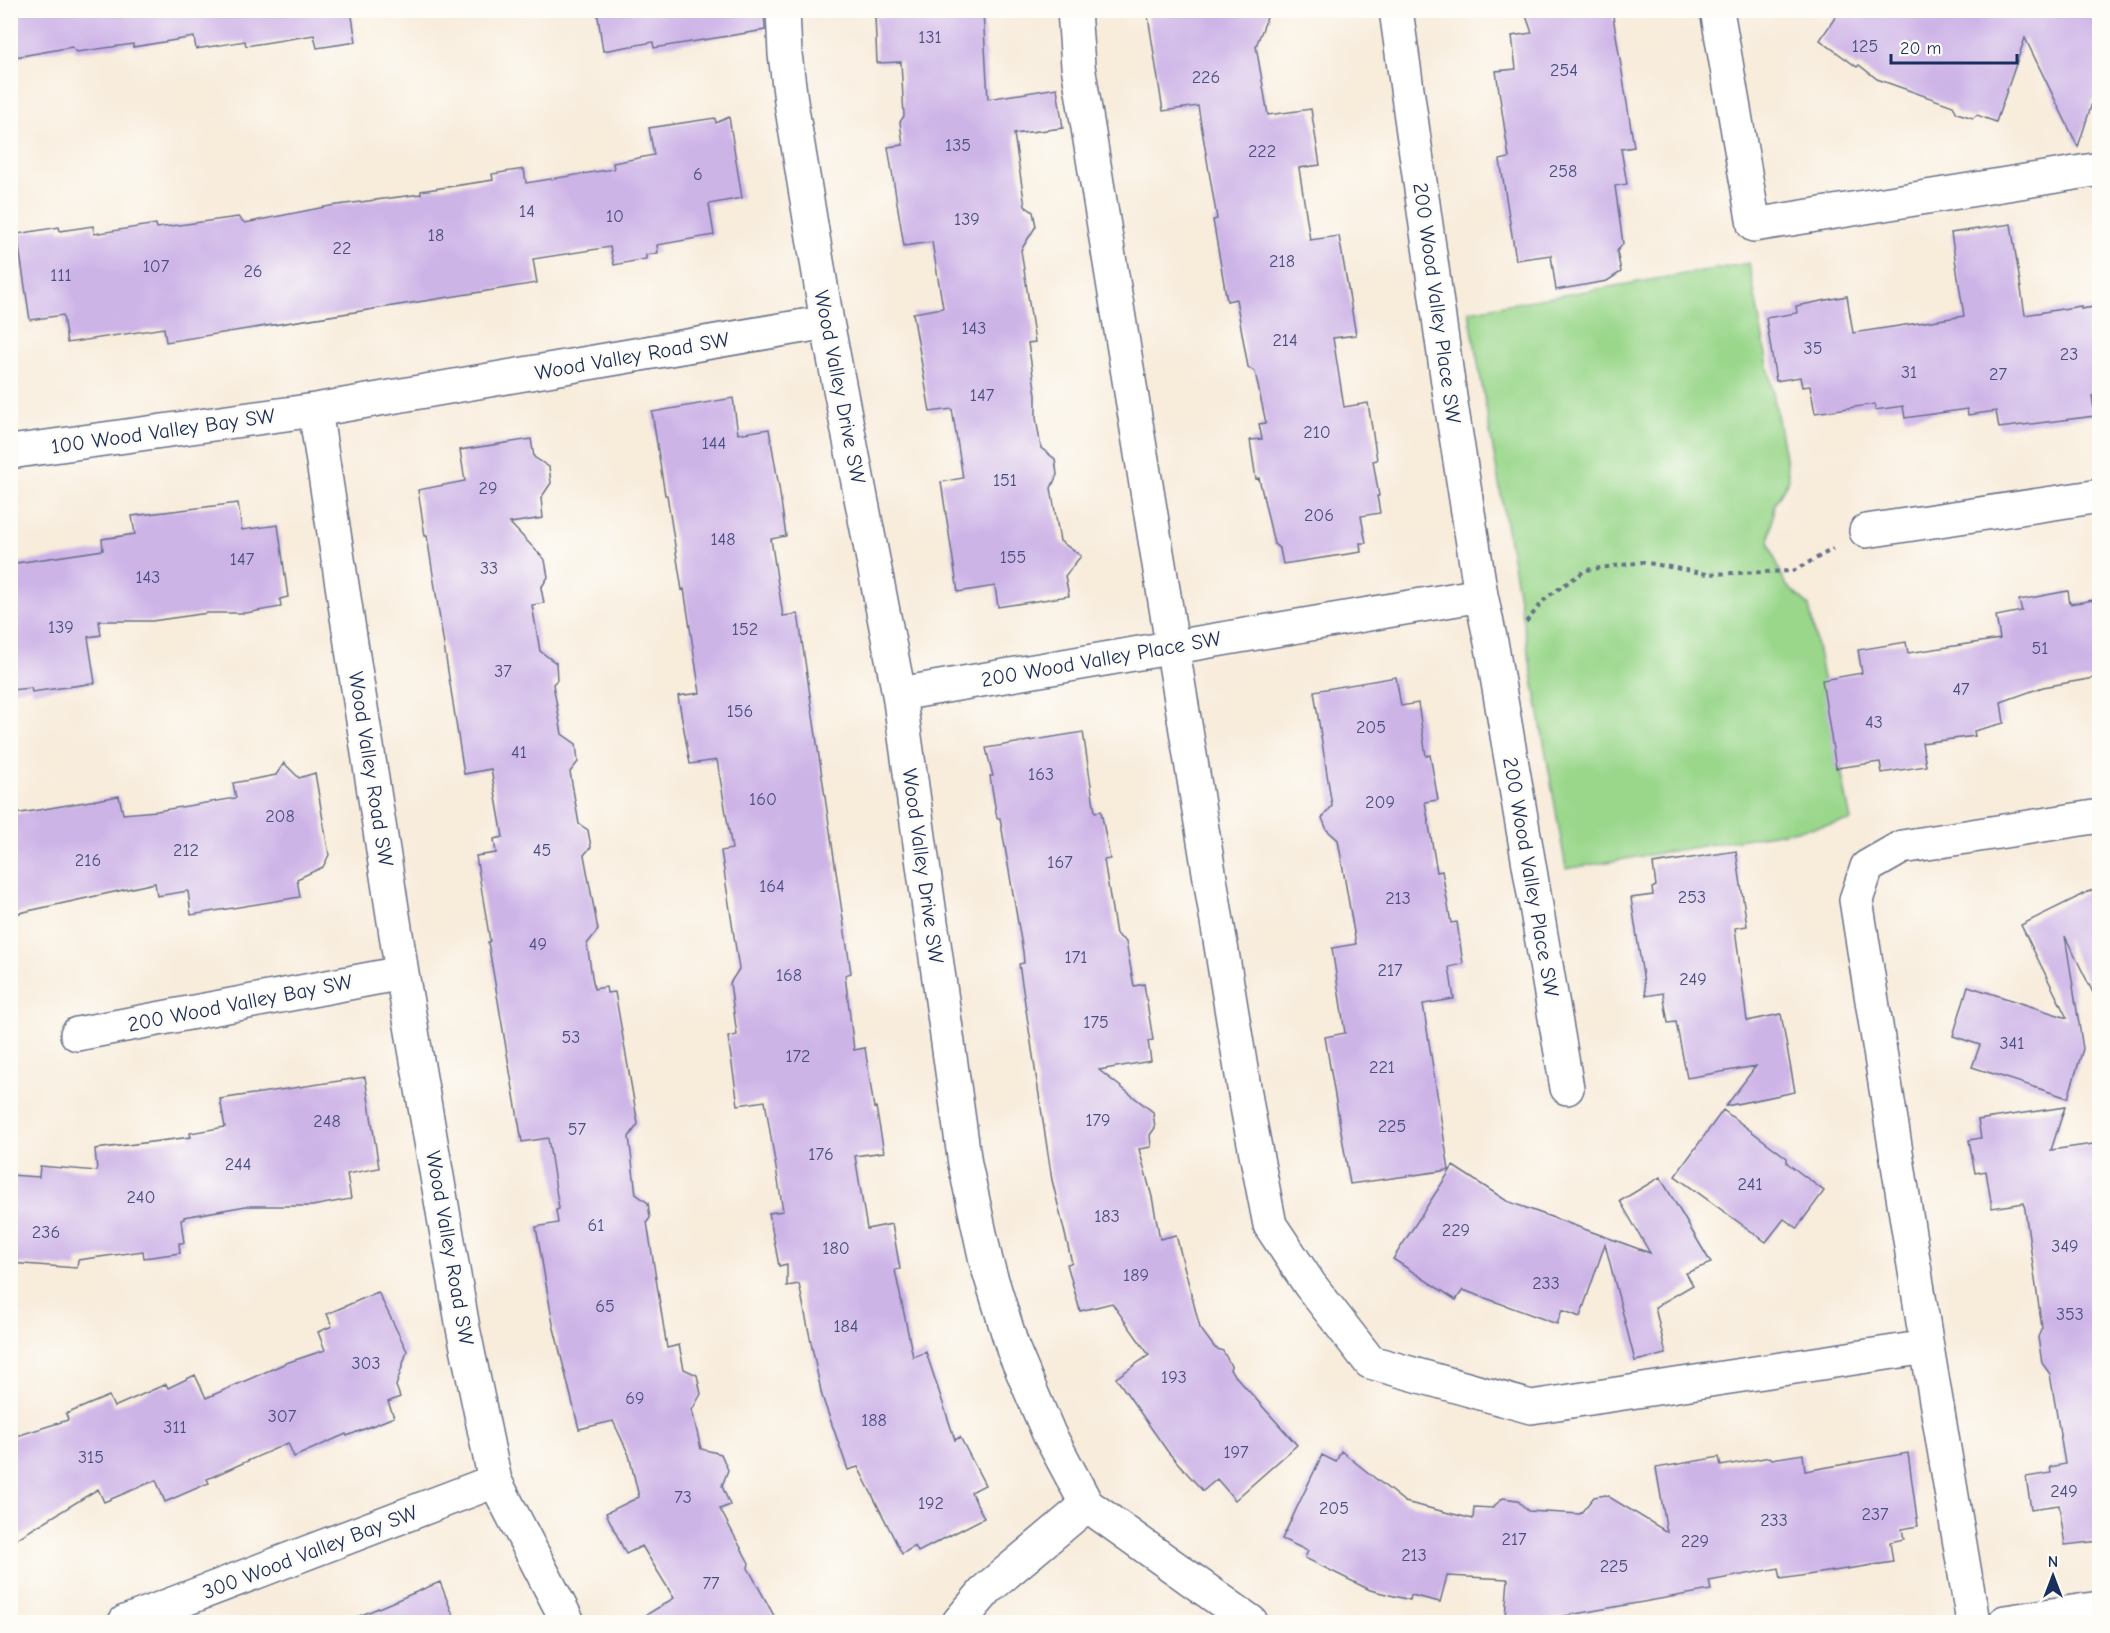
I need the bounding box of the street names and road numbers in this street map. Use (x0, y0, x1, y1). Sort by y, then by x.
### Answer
street label: 200 Wood Valley Place SW (1408, 181, 1466, 426)
street label: Wood Valley Drive SW (809, 288, 871, 487)
street label: Wood Valley Road SW (533, 327, 732, 385)
street label: 100 Wood Valley Bay SW (50, 403, 277, 459)
street label: 200 Wood Valley Place SW (979, 626, 1223, 692)
street label: Wood Valley Road SW (344, 670, 398, 869)
street label: 200 Wood Valley Place SW (1498, 755, 1564, 999)
street label: Wood Valley Drive SW (897, 767, 949, 966)
street label: 200 Wood Valley Bay SW (126, 969, 355, 1037)
street label: Wood Valley Road SW (421, 1149, 479, 1348)
street label: 300 Wood Valley Bay SW (199, 1500, 421, 1604)

